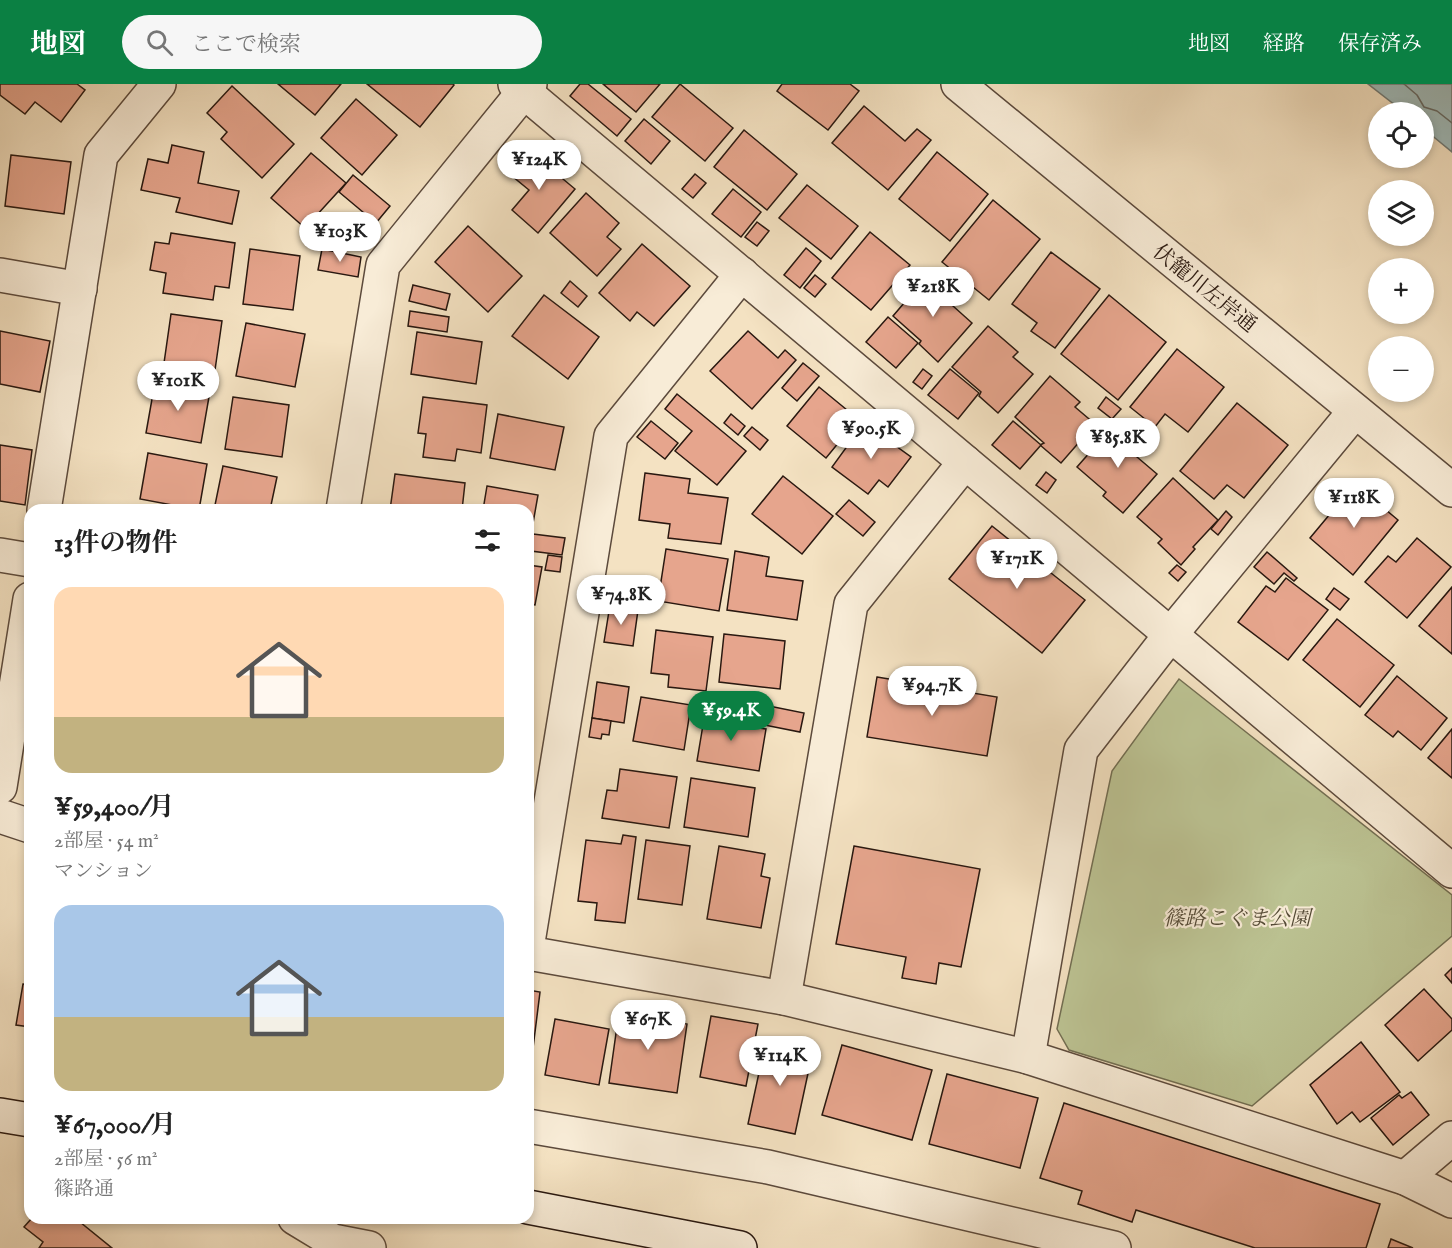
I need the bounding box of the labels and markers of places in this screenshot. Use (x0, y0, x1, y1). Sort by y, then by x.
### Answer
pin: ¥124K (497, 140, 581, 191)
pin: ¥103K (298, 212, 382, 263)
pin: ¥218K (891, 267, 975, 318)
pin: ¥101K (136, 361, 220, 412)
pin: ¥90.5K (822, 409, 920, 460)
pin: ¥85.8K (1069, 418, 1167, 469)
pin: ¥118K (1312, 478, 1396, 529)
pin: ¥171K (975, 539, 1059, 590)
pin: ¥74.8K (572, 575, 670, 626)
pin: ¥94.7K (883, 666, 981, 717)
pin: ¥59.4K (682, 691, 780, 742)
pin: ¥67K (612, 1000, 684, 1051)
pin: ¥114K (738, 1036, 822, 1087)

